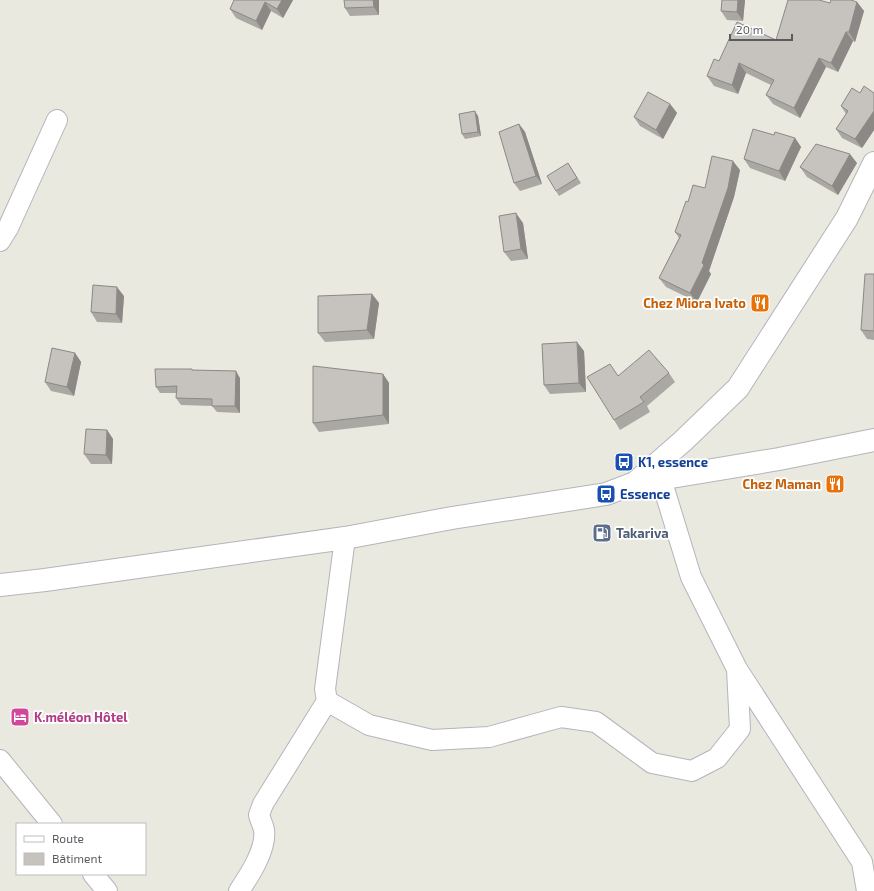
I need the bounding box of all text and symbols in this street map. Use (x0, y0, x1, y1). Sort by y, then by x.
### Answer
scale bar (730, 16, 792, 42)
text: 20 m (736, 22, 763, 36)
restaurant icon: Chez Miora Ivato (749, 292, 771, 314)
place label: Chez Miora Ivato (643, 295, 746, 311)
bus stop icon: K1, essence (613, 451, 635, 473)
place label: K1, essence (638, 454, 708, 470)
restaurant icon: Chez Maman (824, 473, 846, 495)
place label: Chez Maman (743, 476, 821, 492)
bus stop icon: Essence (595, 483, 617, 505)
place label: Essence (620, 486, 670, 502)
fuel station icon: Takariva (591, 522, 613, 544)
place label: Takariva (616, 525, 669, 541)
hotel icon: K.méléon Hôtel (9, 706, 31, 728)
place label: K.méléon Hôtel (34, 709, 128, 725)
legend (16, 823, 146, 875)
text: Route (52, 831, 84, 845)
text: Bâtiment (52, 851, 103, 865)

